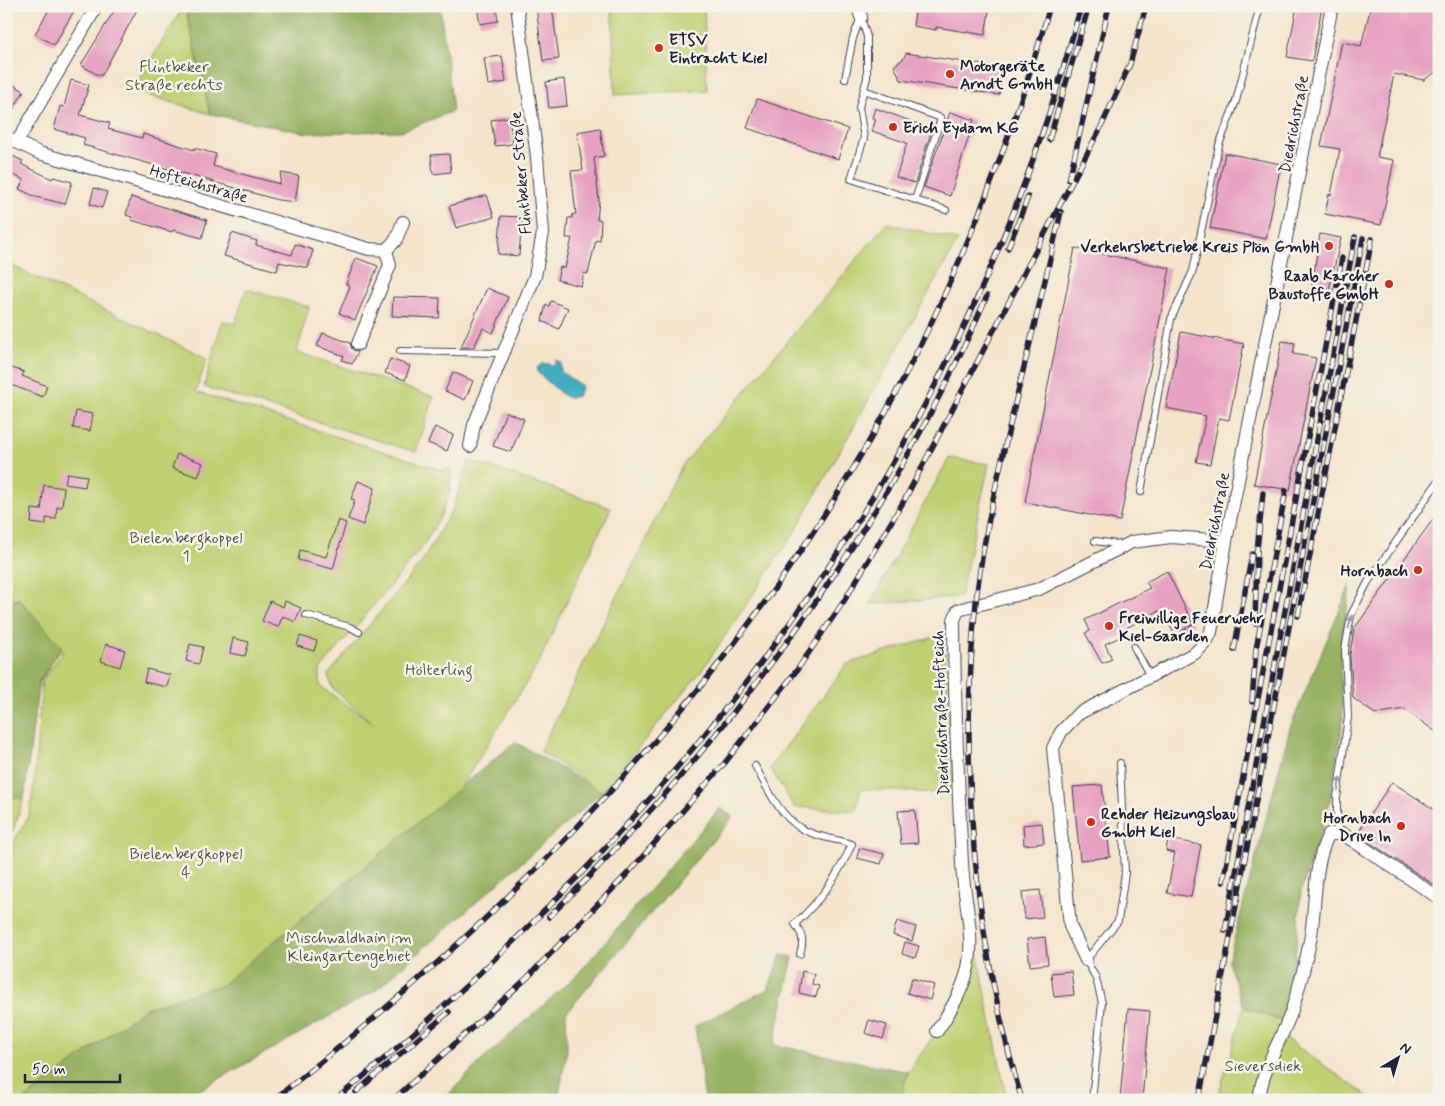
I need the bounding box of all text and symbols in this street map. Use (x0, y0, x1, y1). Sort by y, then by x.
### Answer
place label: ETSV Eintracht Kiel (669, 30, 767, 69)
marker: ETSV Eintracht Kiel (653, 42, 665, 54)
place label: Motorgeräte Arndt GmbH (960, 56, 1053, 95)
park label: Flintbeker Straße rechts (125, 57, 223, 96)
marker: Motorgeräte Arndt GmbH (944, 68, 956, 80)
street label: Diedrichstraße (1275, 73, 1314, 175)
street label: Flintbeker Straße (506, 110, 537, 235)
place label: Erich Eydam KG (903, 118, 1019, 139)
marker: Erich Eydam KG (887, 121, 899, 133)
street label: Hofteichstraße (147, 160, 250, 209)
place label: Verkehrsbetriebe Kreis Plön GmbH (1080, 237, 1319, 258)
marker: Verkehrsbetriebe Kreis Plön GmbH (1323, 240, 1335, 252)
place label: Raab Karcher Baustoffe GmbH (1269, 266, 1380, 305)
marker: Raab Karcher Baustoffe GmbH (1383, 278, 1395, 290)
street label: Diedrichstraße (1196, 470, 1235, 572)
park label: Bielenbergkoppel 1 (130, 528, 242, 567)
place label: Hornbach (1341, 561, 1408, 582)
marker: Hornbach (1412, 564, 1424, 576)
place label: Freiwillige Feuerwehr Kiel-Gaarden (1119, 608, 1263, 647)
one-way arrow (1346, 615, 1354, 630)
marker: Freiwillige Feuerwehr Kiel-Gaarden (1103, 620, 1115, 632)
street label: Diedrichstraße-Hofteich (928, 630, 955, 796)
park label: Hölterling (405, 660, 473, 682)
one-way arrow (1335, 775, 1343, 791)
place label: Rehder Heizungsbau GmbH Kiel (1101, 804, 1236, 843)
place label: Hornbach Drive In (1324, 808, 1391, 847)
marker: Rehder Heizungsbau GmbH Kiel (1085, 816, 1097, 828)
marker: Hornbach Drive In (1395, 820, 1407, 832)
park label: Bielenbergkoppel 4 (130, 844, 242, 883)
park label: Mischwaldhain im Kleingartengebiet (286, 928, 412, 968)
north arrow (1372, 1034, 1422, 1084)
text: N (1396, 1039, 1415, 1059)
scale bar (25, 1051, 120, 1083)
park label: Sieversdiek (1225, 1056, 1301, 1077)
text: 50 m (32, 1060, 66, 1080)

